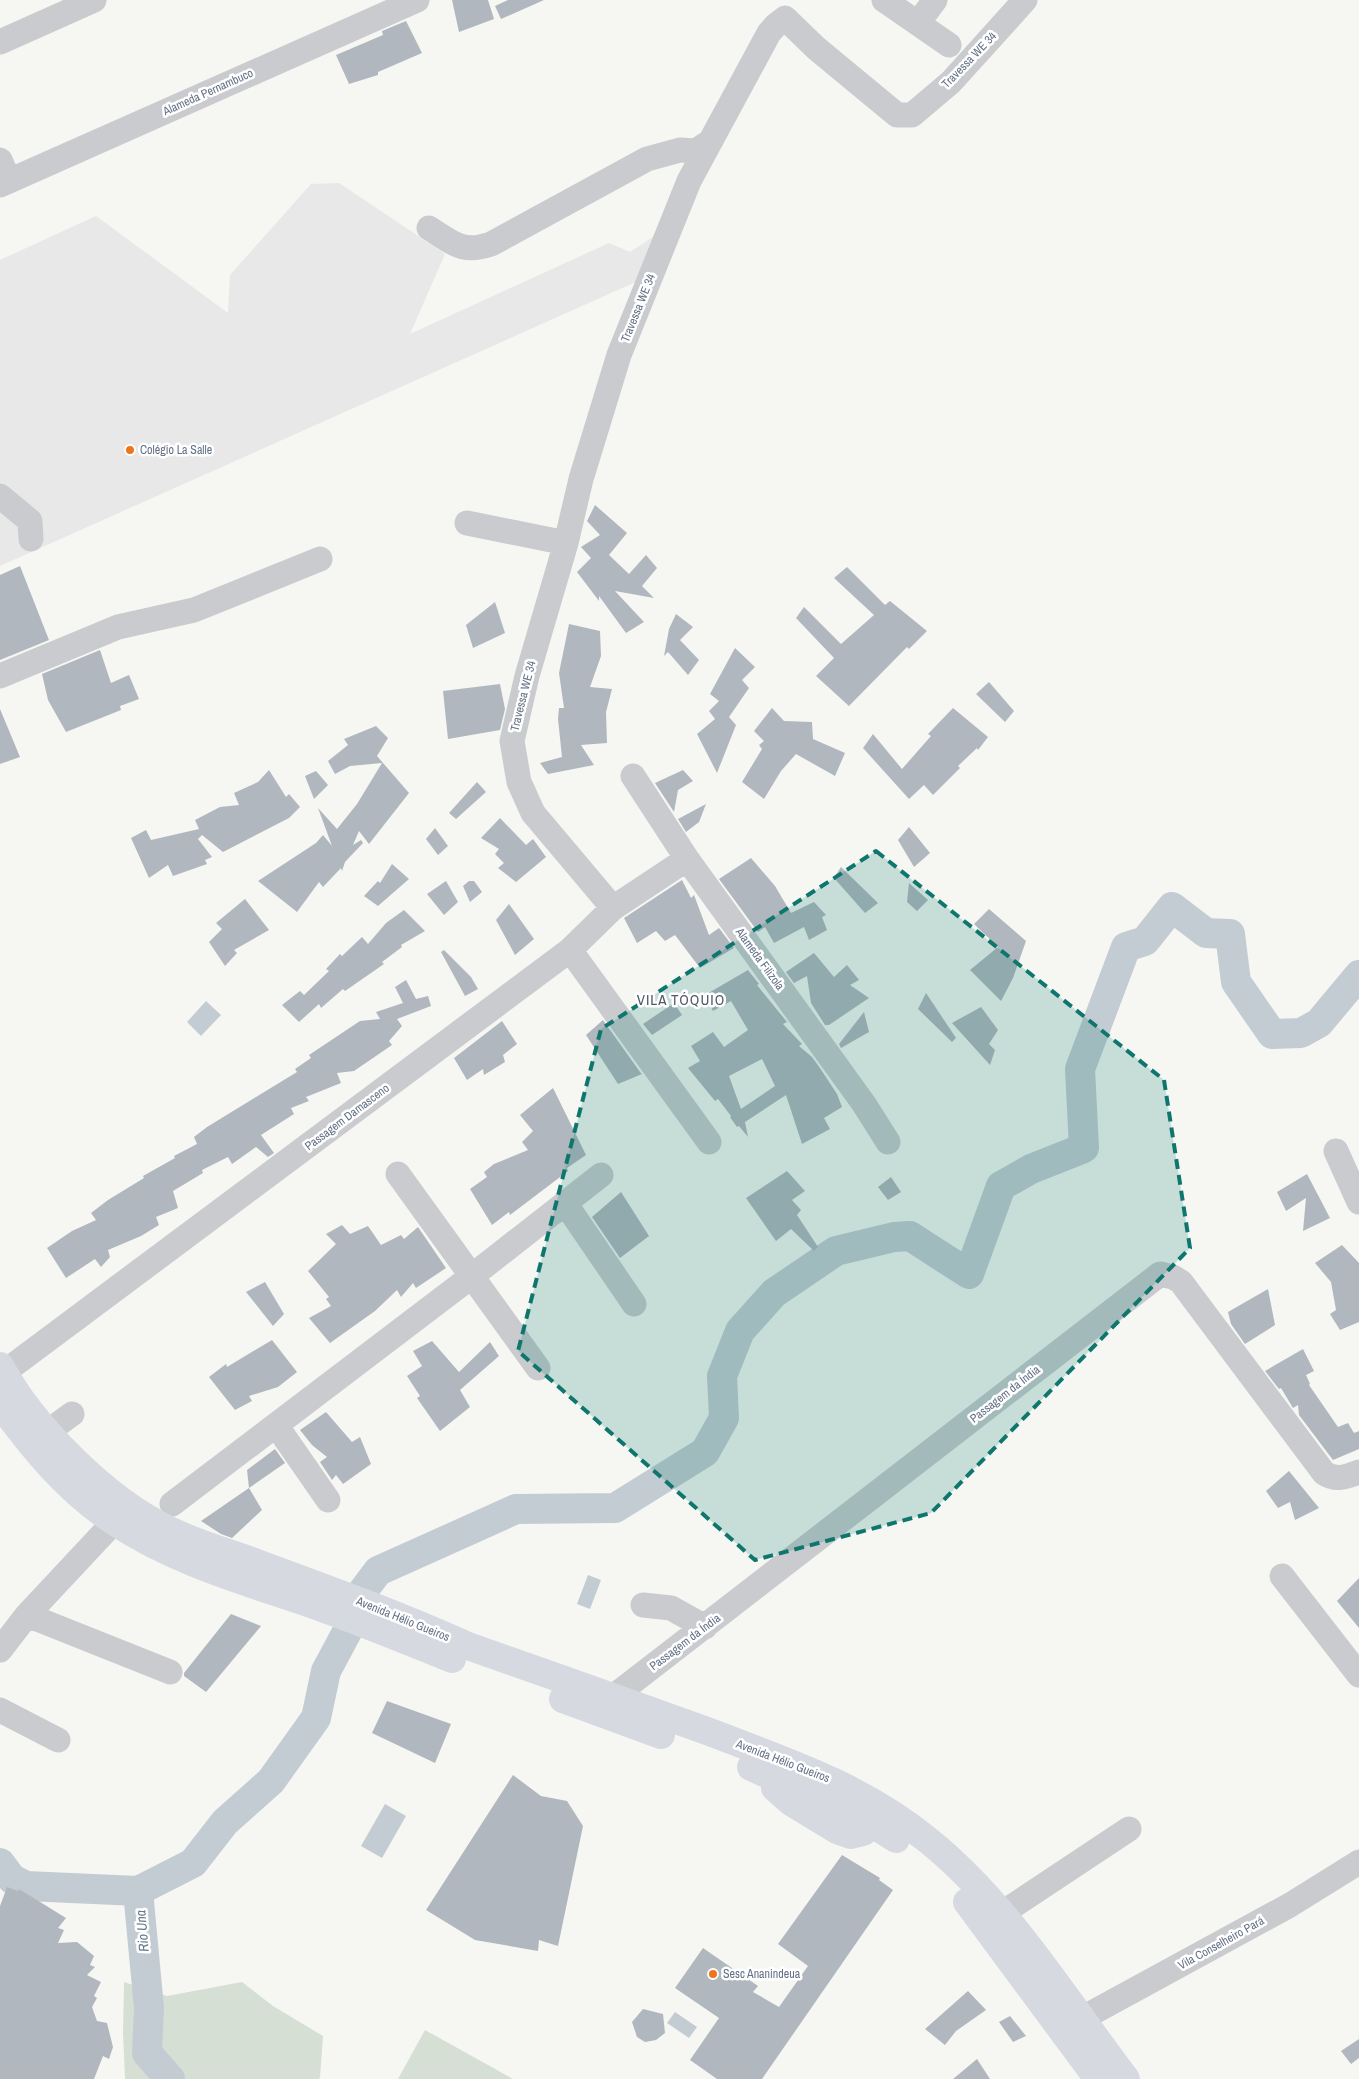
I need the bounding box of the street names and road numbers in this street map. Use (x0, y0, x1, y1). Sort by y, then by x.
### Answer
street label: Travessa WE 34 (938, 28, 1000, 92)
street label: Alameda Pernambuco (159, 65, 256, 120)
street label: Travessa WE 34 (617, 271, 659, 345)
street label: Travessa WE 34 (506, 658, 540, 733)
street label: Alameda Filizola (731, 924, 788, 994)
street label: Passagem Damasceno (302, 1080, 392, 1154)
street label: Passagem da Índia (967, 1361, 1044, 1426)
street label: Avenida Hélio Gueiros (353, 1593, 452, 1645)
street label: Passagem da Índia (646, 1610, 724, 1674)
street label: Avenida Hélio Gueiros (733, 1735, 832, 1786)
street label: Vila Conselheiro Pará (1175, 1912, 1267, 1973)

